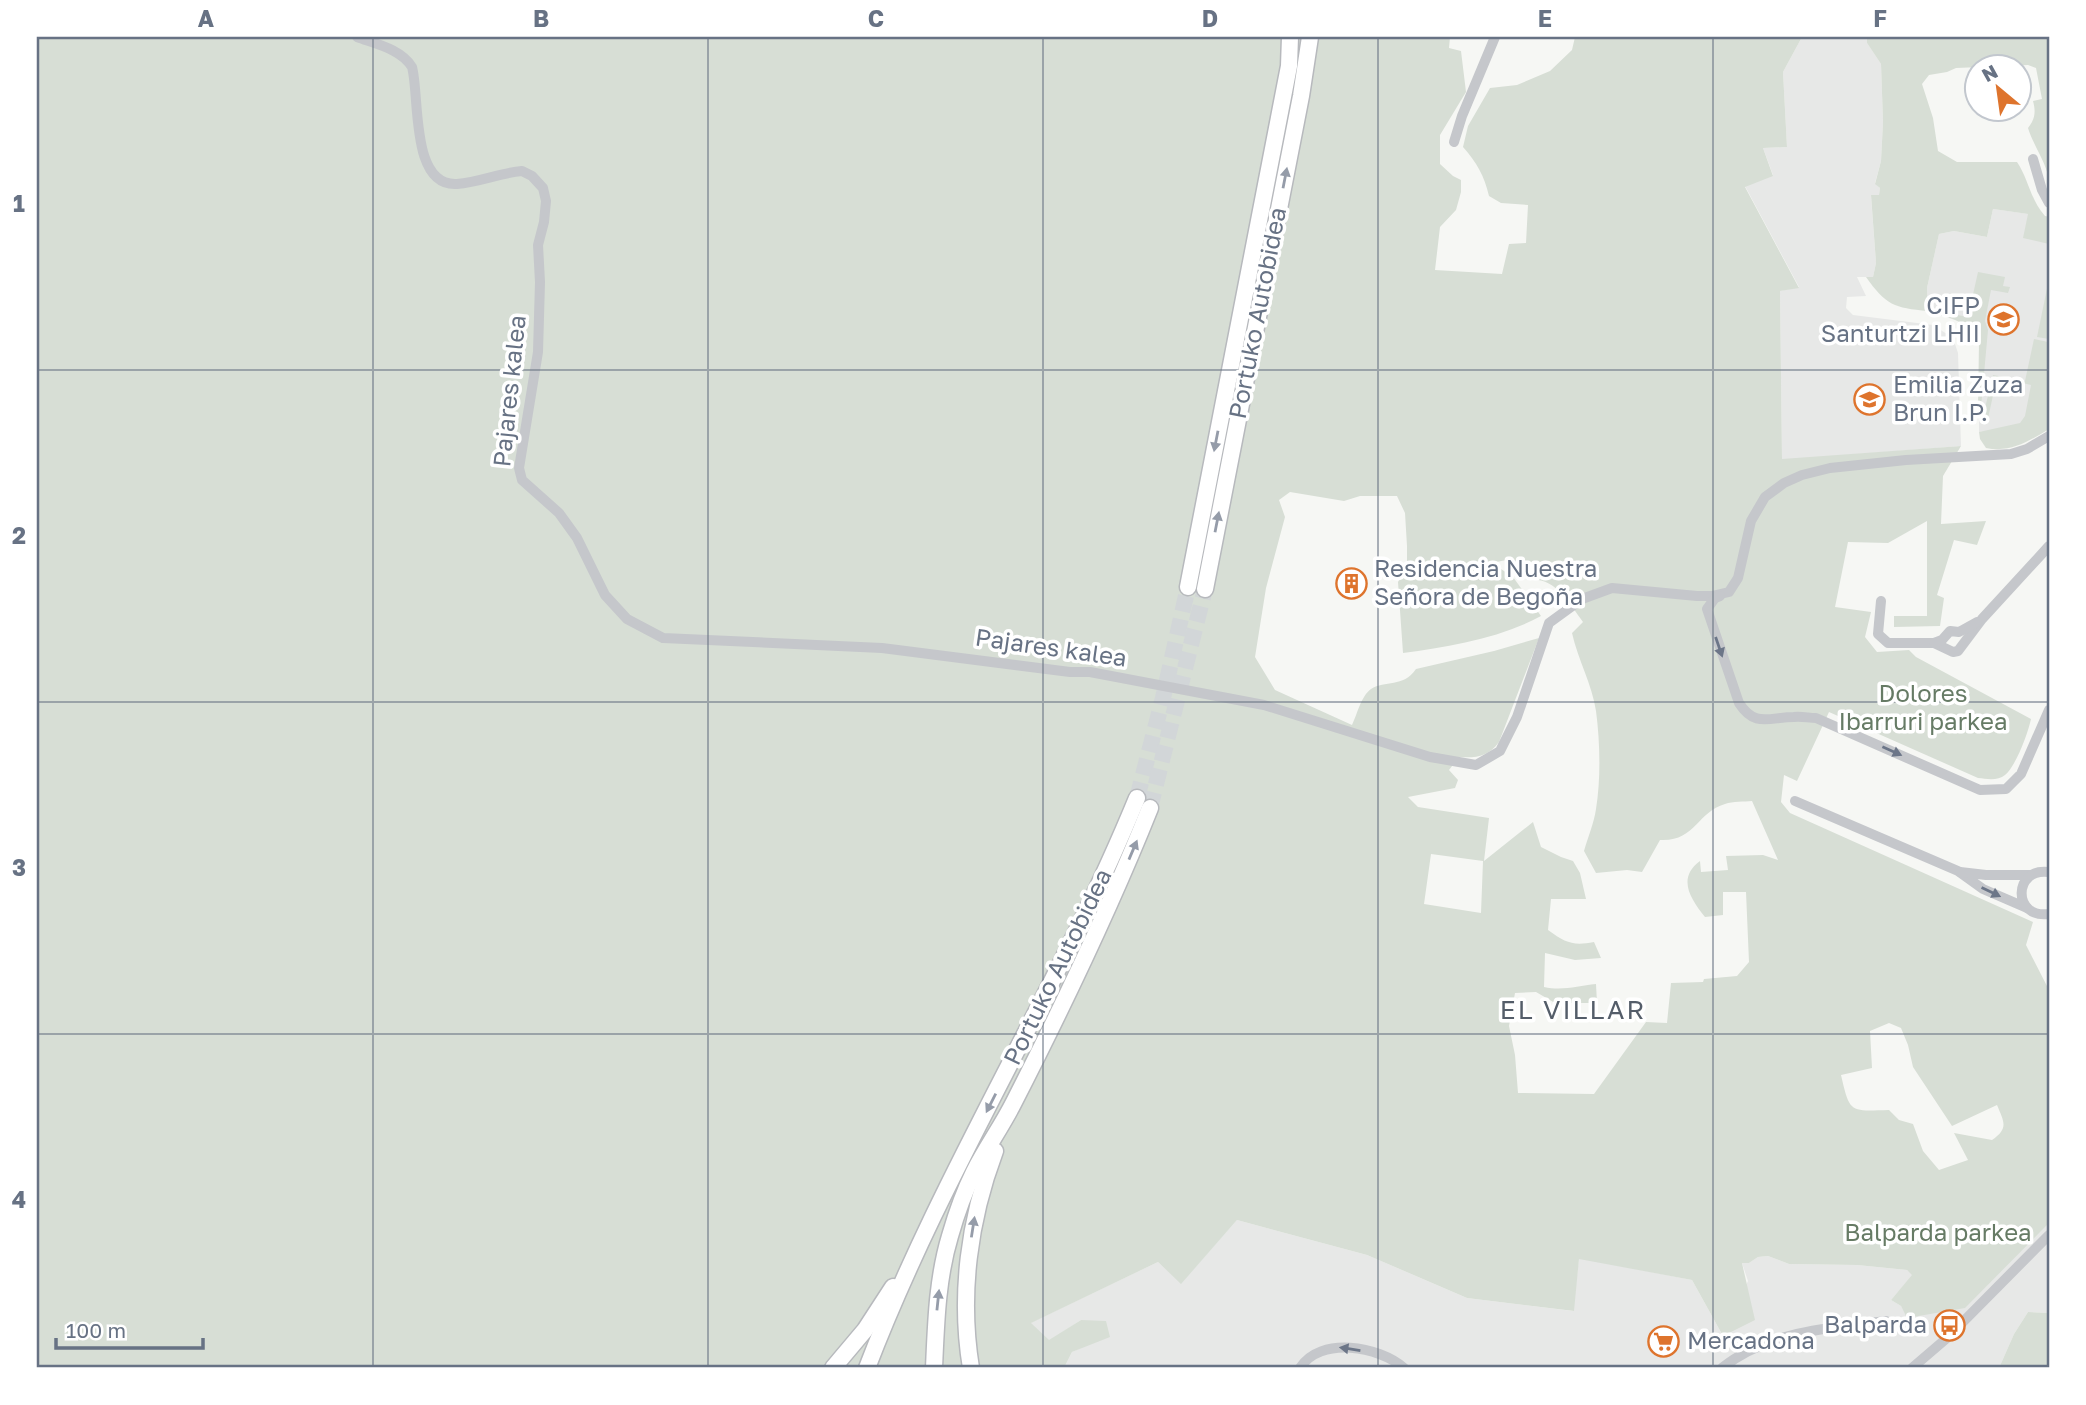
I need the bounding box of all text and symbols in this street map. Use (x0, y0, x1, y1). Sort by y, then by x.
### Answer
text: A (198, 4, 215, 32)
text: B (533, 4, 549, 32)
text: C (868, 4, 884, 32)
text: D (1202, 4, 1218, 32)
text: E (1538, 4, 1552, 32)
text: F (1873, 4, 1887, 32)
north arrow (1964, 52, 2034, 122)
text: N (1978, 59, 2001, 86)
one-way arrow (1280, 167, 1291, 189)
text: 1 (13, 189, 25, 217)
street label: Portuko Autobidea (1222, 204, 1291, 421)
place label: CIFP Santurtzi LHII (1821, 290, 1980, 347)
school or university icon: CIFP Santurtzi LHII (1986, 303, 2020, 337)
street label: Pajares kalea (486, 313, 531, 468)
place label: Emilia Zuza Brun I.P. (1893, 369, 2023, 426)
school or university icon: Emilia Zuza Brun I.P. (1853, 382, 1887, 416)
one-way arrow (1211, 430, 1222, 452)
one-way arrow (1212, 511, 1223, 533)
text: 2 (12, 521, 26, 549)
place label: Residencia Nuestra Señora de Begoña (1374, 553, 1597, 610)
building icon: Residencia Nuestra Señora de Begoña (1334, 566, 1368, 600)
street label: Pajares kalea (974, 622, 1129, 671)
one-way arrow (1714, 636, 1725, 657)
park label: Dolores Ibarruri parkea (1838, 678, 2008, 735)
one-way arrow (1882, 745, 1902, 757)
one-way arrow (1128, 840, 1139, 861)
text: 3 (12, 853, 26, 881)
street label: Portuko Autobidea (997, 863, 1117, 1069)
one-way arrow (1981, 887, 2001, 898)
district label: EL VILLAR (1500, 994, 1646, 1025)
one-way arrow (985, 1093, 997, 1113)
text: 4 (12, 1185, 26, 1213)
one-way arrow (968, 1216, 979, 1238)
park label: Balparda parkea (1844, 1217, 2032, 1246)
one-way arrow (933, 1289, 944, 1311)
scale bar (56, 1307, 203, 1351)
bus stop icon: Balparda (1933, 1308, 1967, 1342)
place label: Balparda (1824, 1309, 1927, 1338)
text: 100 m (66, 1317, 126, 1343)
supermarket icon: Mercadona (1647, 1324, 1681, 1358)
place label: Mercadona (1687, 1325, 1815, 1354)
one-way arrow (1339, 1343, 1361, 1354)

